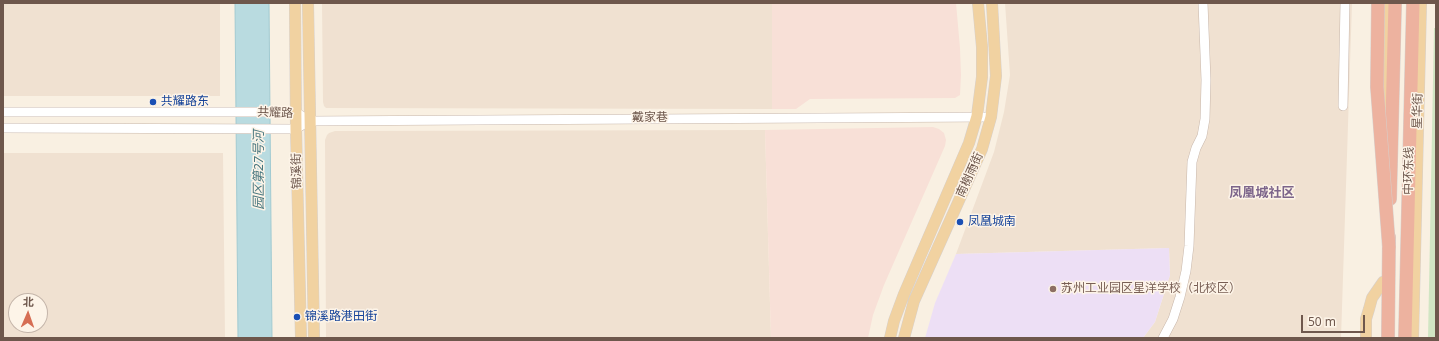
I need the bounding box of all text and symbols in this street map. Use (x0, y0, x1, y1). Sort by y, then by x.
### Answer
street label: 星华街 (1410, 93, 1426, 129)
place label: 共耀路东 (161, 95, 209, 109)
marker: 共耀路东 (148, 97, 158, 107)
street label: 共耀路 (257, 105, 293, 121)
street label: 戴家巷 (632, 111, 668, 125)
water label: 园区第27号河 (251, 130, 267, 210)
street label: 中环东线 (1401, 147, 1417, 195)
street label: 南榭雨街 (954, 150, 986, 200)
street label: 锦溪街 (289, 153, 305, 189)
district label: 凤凰城社区 (1230, 185, 1294, 201)
place label: 凤凰城南 (968, 215, 1016, 229)
marker: 凤凰城南 (955, 217, 965, 227)
place label: 苏州工业园区星洋学校（北校区） (1061, 282, 1241, 296)
marker: 苏州工业园区星洋学校（北校区） (1048, 284, 1058, 294)
north arrow (8, 293, 48, 333)
text: 北 (23, 294, 34, 309)
scale bar (1303, 307, 1367, 333)
place label: 锦溪路港田街 (305, 310, 377, 324)
marker: 锦溪路港田街 (292, 312, 302, 322)
text: 50 m (1308, 313, 1336, 330)

